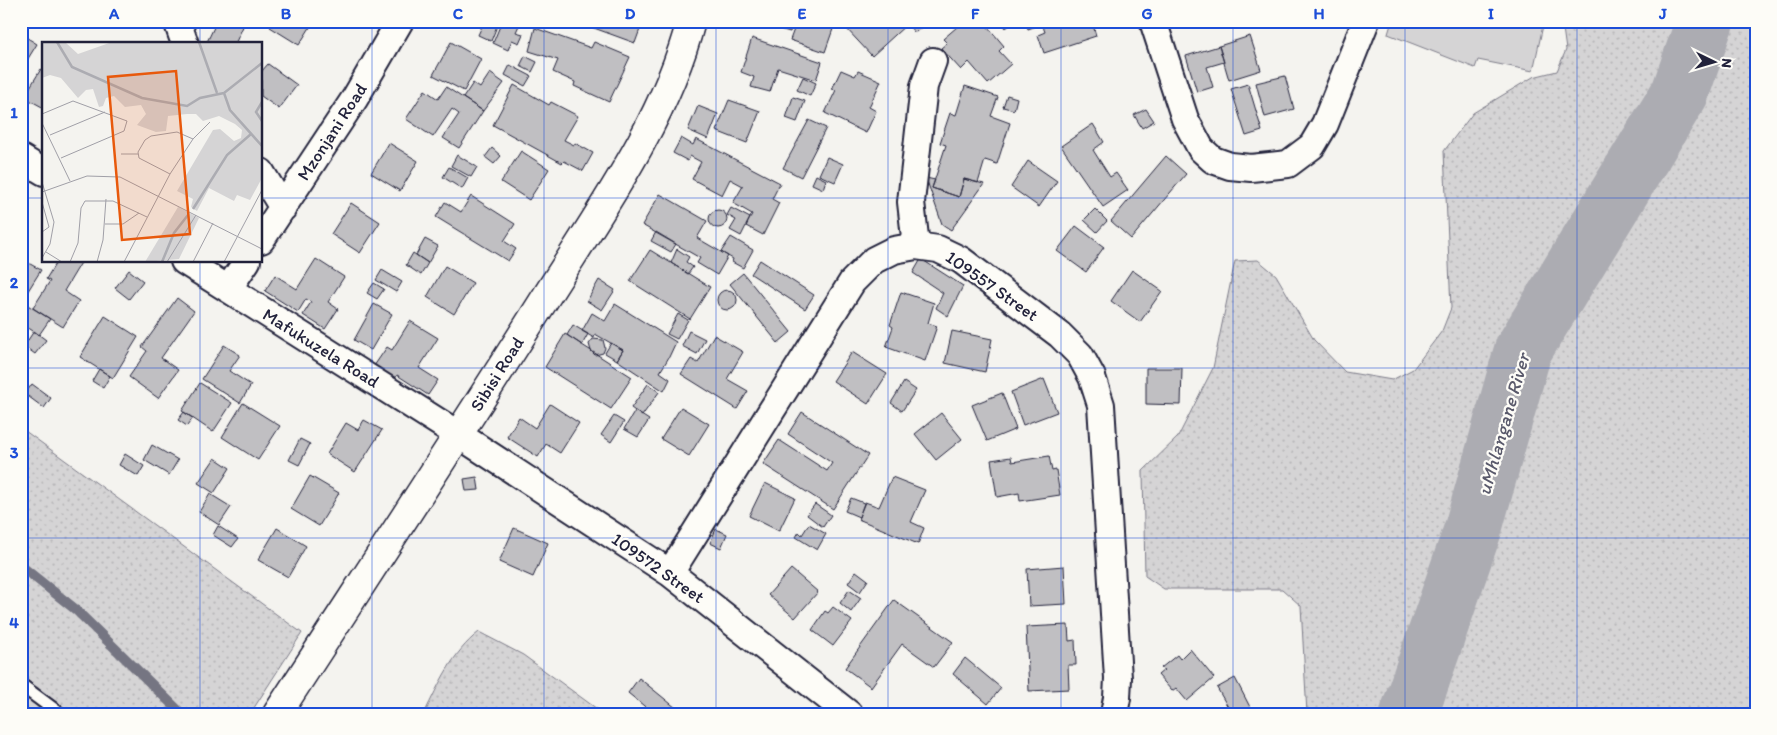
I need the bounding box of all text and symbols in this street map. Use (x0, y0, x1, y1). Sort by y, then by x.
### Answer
text: A (108, 4, 120, 23)
text: B (281, 4, 292, 23)
text: C (453, 4, 464, 23)
text: D (625, 4, 636, 23)
text: E (798, 4, 807, 23)
text: F (971, 4, 980, 23)
text: G (1141, 4, 1153, 23)
text: H (1313, 4, 1325, 23)
text: I (1488, 4, 1494, 23)
text: J (1658, 4, 1667, 23)
north arrow (1690, 38, 1740, 88)
inset map (42, 42, 262, 262)
text: N (1718, 58, 1735, 69)
street label: Mzonjani Road (292, 79, 372, 185)
text: 1 (10, 103, 18, 122)
street label: 109557 Street (941, 246, 1043, 326)
text: 2 (10, 273, 19, 292)
street label: Mafukuzela Road (259, 303, 384, 393)
street label: Sibisi Road (465, 332, 529, 415)
water label: uMhlangane River (1472, 348, 1535, 498)
text: 3 (10, 443, 19, 462)
street label: 109572 Street (607, 528, 709, 608)
text: 4 (9, 613, 19, 632)

